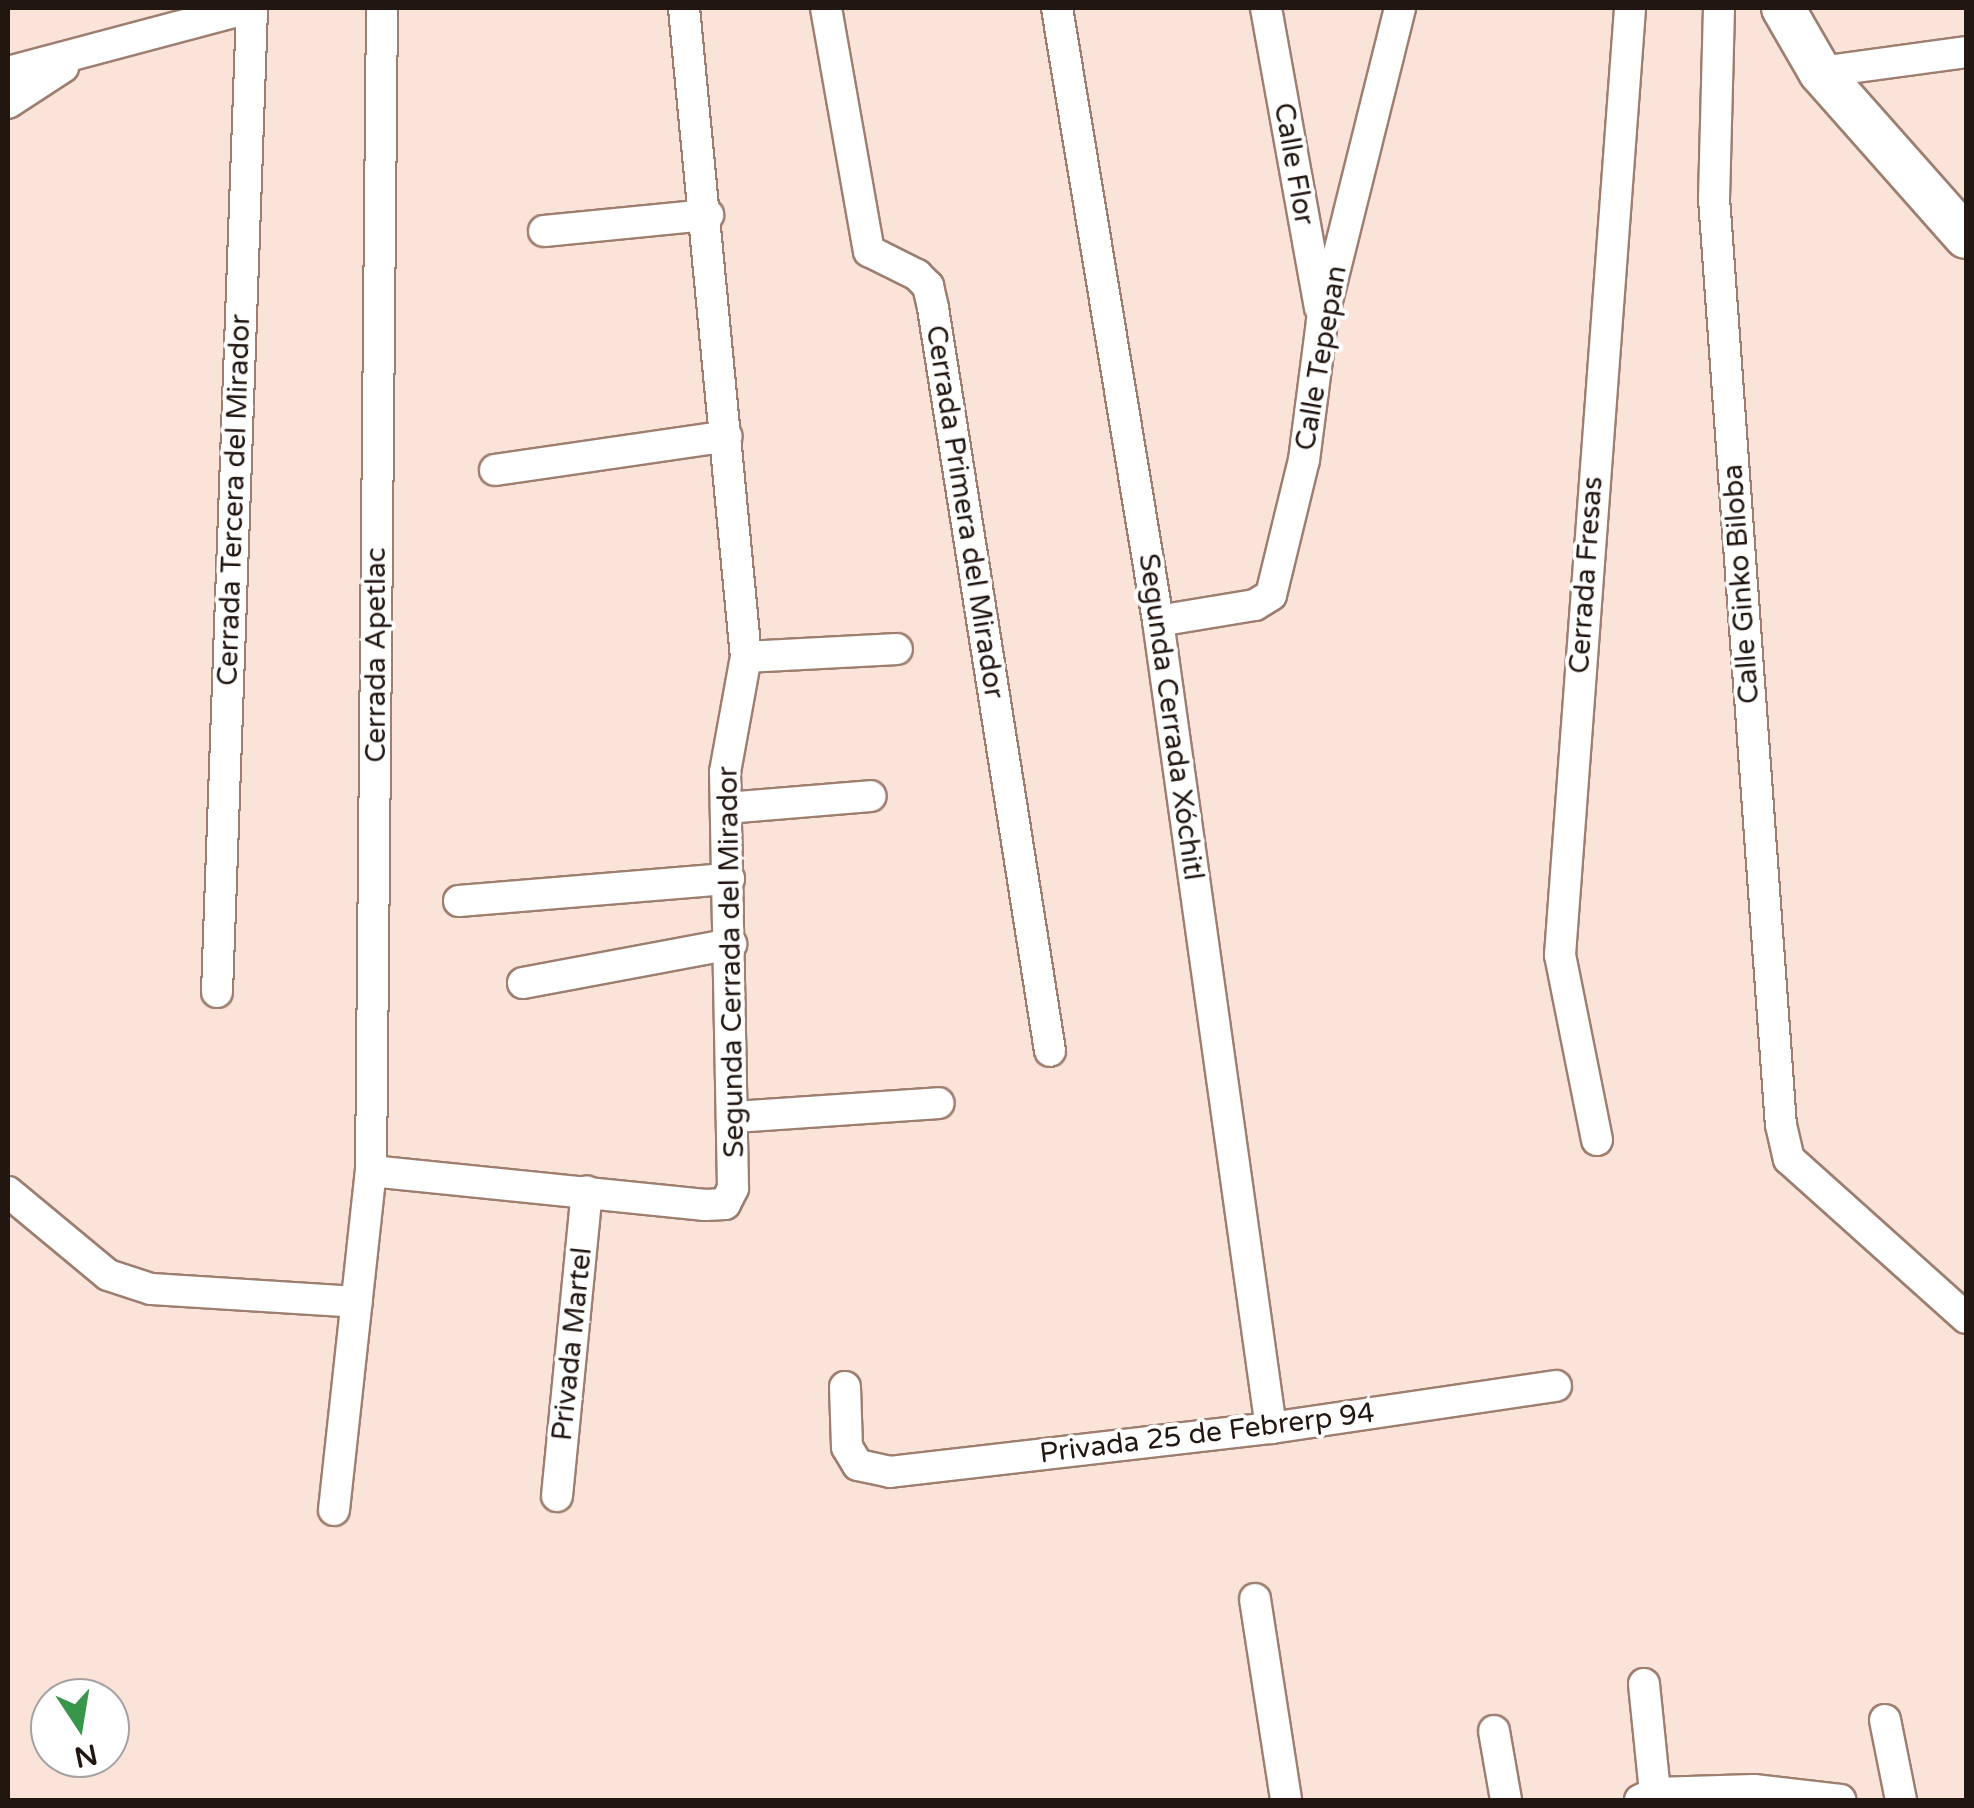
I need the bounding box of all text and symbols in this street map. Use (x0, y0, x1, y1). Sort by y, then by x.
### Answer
street label: Calle Flor (1267, 100, 1321, 228)
street label: Calle Tepepan (1288, 263, 1354, 453)
street label: Cerrada Tercera del Mirador (211, 314, 257, 686)
street label: Cerrada Primera del Mirador (919, 323, 1011, 701)
street label: Calle Ginko Biloba (1716, 463, 1766, 705)
street label: Cerrada Fresas (1562, 475, 1610, 675)
street label: Cerrada Apetlac (359, 547, 393, 763)
street label: Segunda Cerrada Xóchitl (1131, 551, 1211, 883)
street label: Segunda Cerrada del Mirador (711, 766, 751, 1158)
street label: Privada Martel (545, 1246, 599, 1442)
street label: Privada 25 de Febrerp 94 (1038, 1396, 1376, 1470)
north arrow (30, 1678, 130, 1778)
text: N (71, 1736, 100, 1774)

